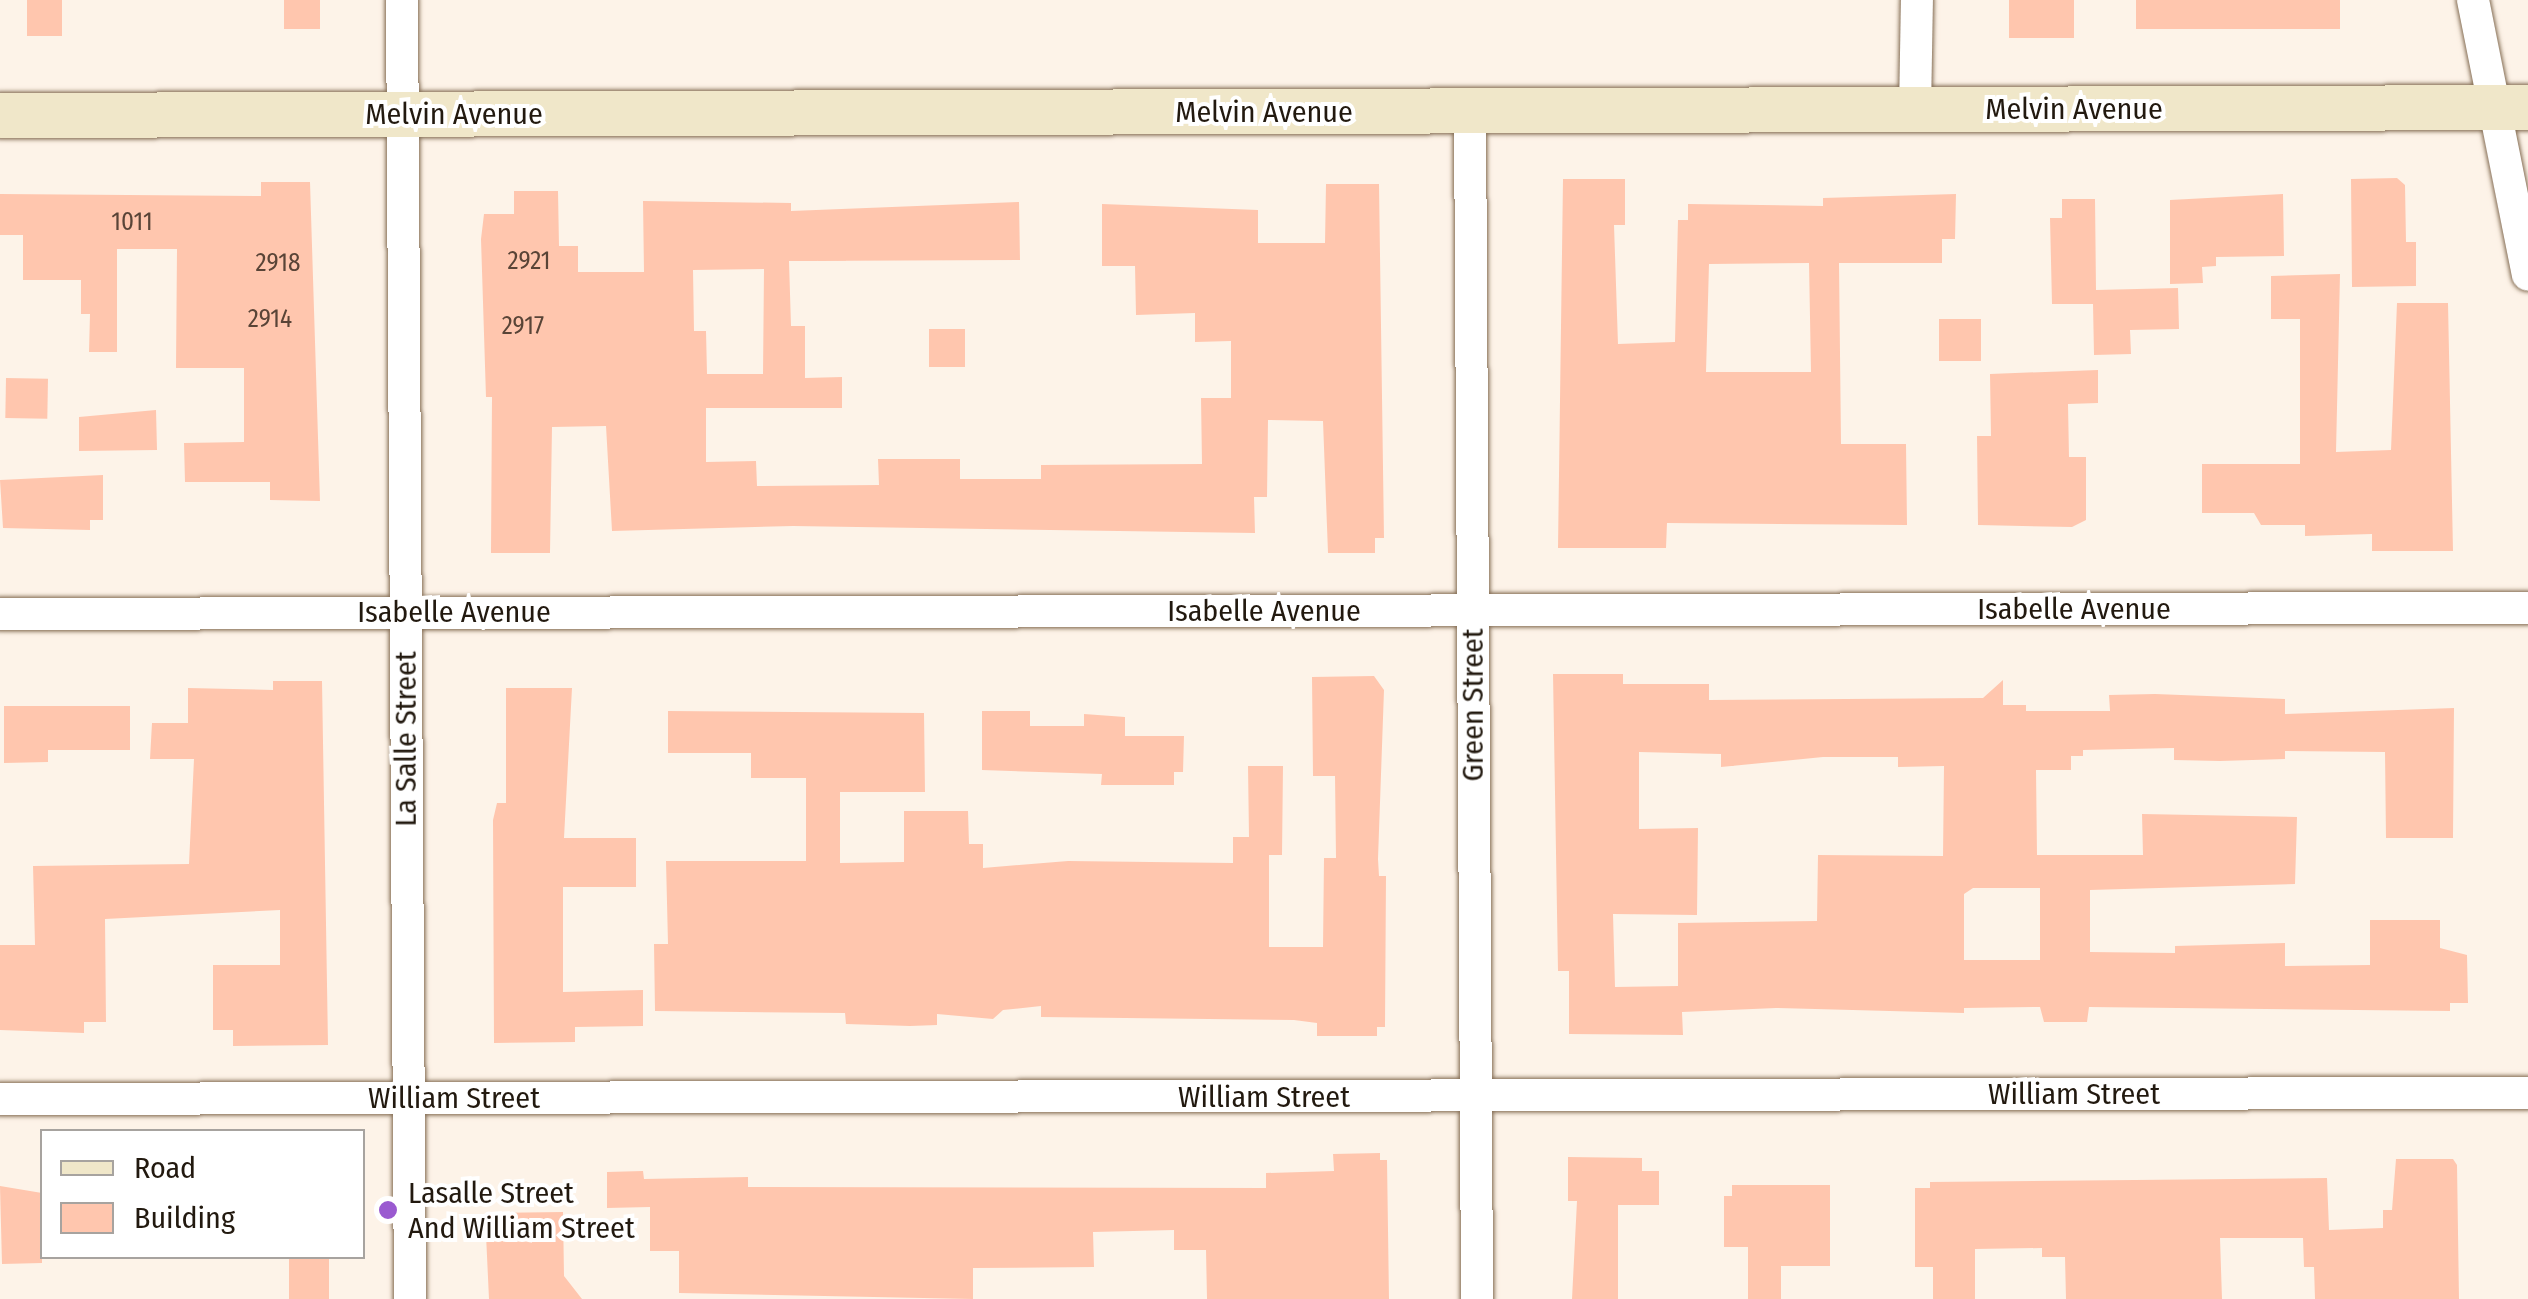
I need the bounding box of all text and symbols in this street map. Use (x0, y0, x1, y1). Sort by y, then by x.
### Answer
street label: Melvin Avenue (1985, 91, 2163, 127)
street label: Melvin Avenue (1175, 94, 1353, 130)
street label: Melvin Avenue (365, 96, 543, 132)
house number: 1011 (111, 207, 153, 237)
house number: 2921 (508, 246, 550, 276)
house number: 2918 (256, 248, 300, 278)
house number: 2914 (248, 304, 292, 334)
house number: 2917 (502, 311, 544, 341)
street label: Isabelle Avenue (1977, 591, 2171, 627)
street label: Isabelle Avenue (1167, 593, 1361, 629)
street label: Isabelle Avenue (357, 594, 551, 630)
street label: Green Street (1455, 628, 1491, 782)
street label: La Salle Street (388, 651, 424, 827)
street label: William Street (1988, 1076, 2160, 1112)
street label: William Street (1178, 1079, 1350, 1115)
street label: William Street (368, 1080, 540, 1116)
legend (40, 1129, 365, 1259)
text: Road (134, 1150, 196, 1186)
place label: Lasalle Street And William Street (408, 1175, 635, 1246)
marker: Lasalle Street And William Street (377, 1199, 399, 1221)
text: Building (134, 1200, 235, 1236)

